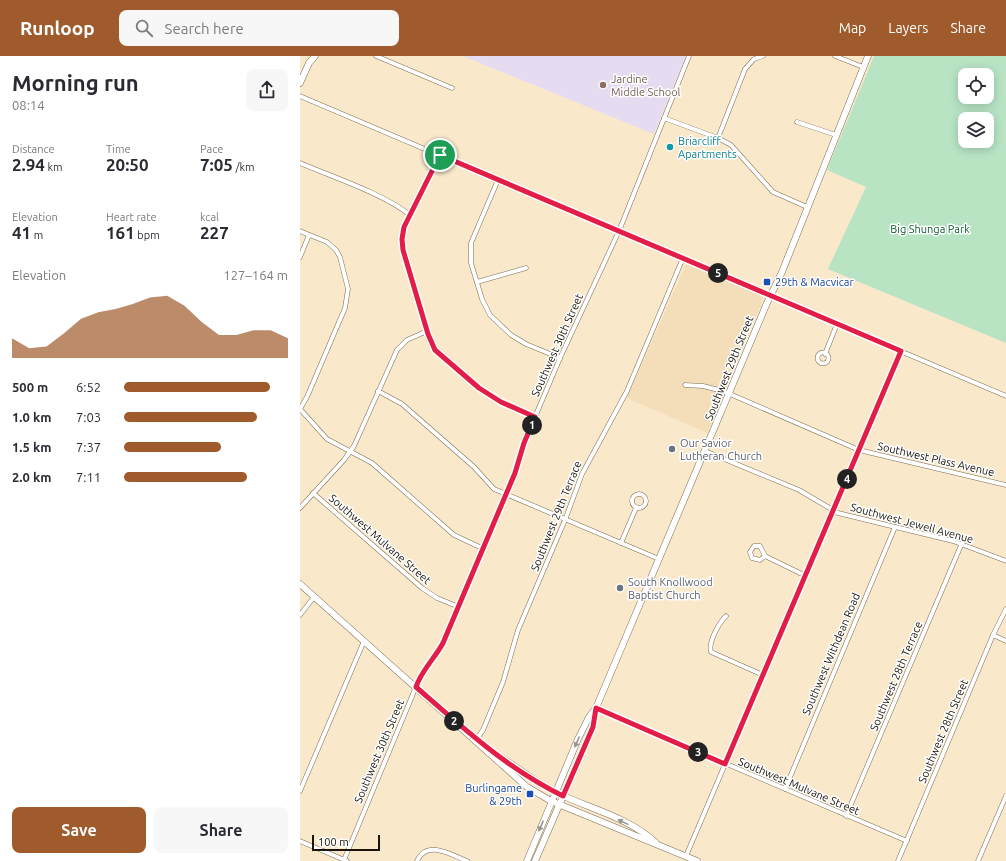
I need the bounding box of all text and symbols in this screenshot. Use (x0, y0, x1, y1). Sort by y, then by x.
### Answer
search box (119, 10, 399, 46)
text: Runloop (20, 17, 95, 39)
icon: search (133, 17, 155, 39)
text: Search here (165, 20, 244, 37)
text: Map (839, 20, 866, 36)
text: Layers (888, 20, 928, 36)
text: Share (950, 20, 986, 36)
map controls (958, 68, 994, 148)
button: locate (958, 68, 994, 104)
button: share (246, 69, 288, 111)
text: Morning run (12, 70, 139, 95)
place label: Jardine Middle School (611, 73, 681, 98)
marker: Jardine Middle School (598, 80, 608, 90)
text: 08:14 (12, 98, 45, 112)
button: layers (958, 112, 994, 148)
place label: Briarcliff Apartments (678, 135, 737, 160)
pin (423, 138, 457, 172)
marker: Briarcliff Apartments (665, 142, 675, 152)
text: Distance (12, 143, 55, 155)
text: Time (106, 143, 131, 155)
text: Pace (200, 143, 223, 155)
icon: arrive (429, 144, 451, 166)
text: 2.94 (12, 155, 45, 174)
text: 20:50 (106, 155, 149, 174)
text: 7:05 (200, 155, 233, 174)
text: km (45, 161, 63, 173)
text: /km (233, 161, 255, 173)
text: Elevation (12, 211, 58, 223)
text: Heart rate (106, 211, 157, 223)
text: kcal (200, 211, 219, 223)
text: 41 (12, 223, 31, 242)
text: 161 (106, 223, 135, 242)
text: 227 (200, 223, 229, 242)
park label: Big Shunga Park (890, 223, 970, 235)
text: m (31, 229, 43, 241)
text: bpm (135, 229, 160, 241)
pin: 5 (708, 263, 728, 283)
text: 5 (715, 267, 721, 279)
text: Elevation (12, 268, 66, 282)
text: 127–164 m (223, 268, 288, 282)
place label: 29th & Macvicar (775, 276, 854, 288)
marker: 29th & Macvicar (762, 277, 772, 287)
street label: Southwest 30th Street (529, 291, 585, 398)
street label: Southwest 29th Street (703, 313, 756, 422)
text: 500 m (12, 380, 48, 394)
text: 6:52 (76, 380, 101, 394)
text: 1.0 km (12, 410, 51, 424)
text: 7:03 (76, 410, 101, 424)
pin: 1 (522, 415, 542, 435)
text: 1 (529, 419, 535, 431)
place label: Our Savior Lutheran Church (680, 437, 762, 462)
text: 1.5 km (12, 440, 51, 454)
text: 7:37 (76, 440, 101, 454)
street label: Southwest Plass Avenue (876, 440, 996, 478)
marker: Our Savior Lutheran Church (667, 444, 677, 454)
street label: Southwest 29th Terrace (528, 459, 584, 573)
pin: 4 (837, 469, 857, 489)
text: 2.0 km (12, 470, 51, 484)
text: 7:11 (76, 470, 101, 484)
text: 4 (844, 473, 850, 485)
street label: Southwest Mulvane Street (327, 492, 434, 587)
street label: Southwest Jewell Avenue (849, 501, 975, 545)
place label: South Knollwood Baptist Church (628, 576, 713, 601)
marker: South Knollwood Baptist Church (615, 583, 625, 593)
street label: Southwest Withdean Road (800, 591, 862, 717)
street label: Southwest 28th Terrace (867, 620, 925, 732)
street label: Southwest 28th Street (916, 677, 971, 785)
street label: Southwest 30th Street (352, 697, 407, 805)
pin: 2 (444, 711, 464, 731)
text: 2 (451, 715, 457, 727)
one-way arrow (574, 736, 580, 747)
pin: 3 (688, 742, 708, 762)
text: 3 (695, 746, 701, 758)
street label: Southwest Mulvane Street (737, 755, 862, 817)
place label: Burlingame & 29th (465, 782, 522, 807)
marker: Burlingame & 29th (525, 789, 535, 799)
button: Save (12, 807, 146, 853)
button: Share (154, 807, 288, 853)
one-way arrow (617, 819, 629, 825)
one-way arrow (538, 821, 544, 832)
scale bar (312, 833, 380, 852)
text: 100 m (318, 836, 349, 848)

